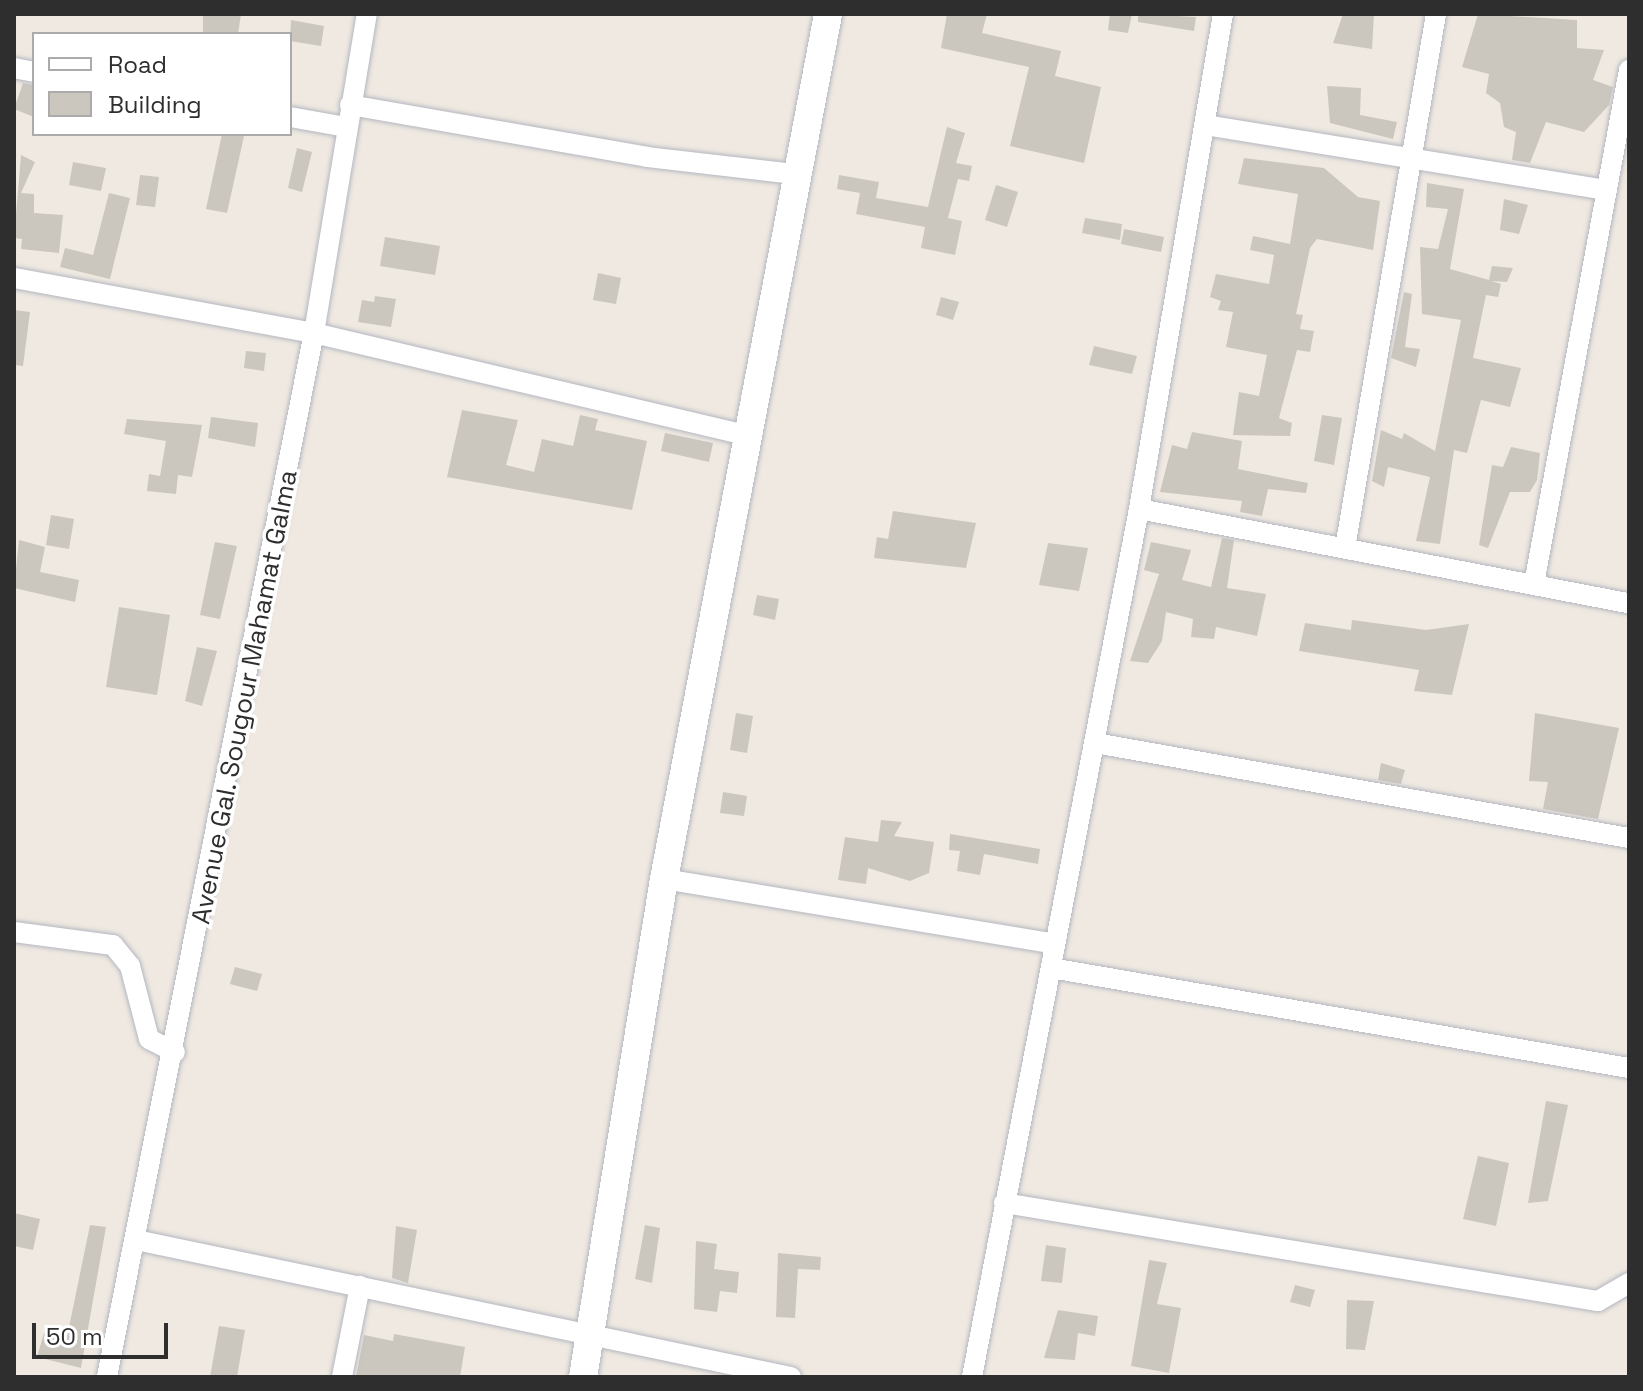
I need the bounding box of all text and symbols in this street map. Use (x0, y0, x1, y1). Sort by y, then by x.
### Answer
legend (32, 32, 292, 136)
text: Road (108, 49, 167, 80)
text: Building (108, 89, 202, 120)
street label: Avenue Gal. Sougour Mahamat Galma (186, 467, 304, 927)
scale bar (36, 1307, 172, 1357)
text: 50 m (46, 1321, 103, 1352)

